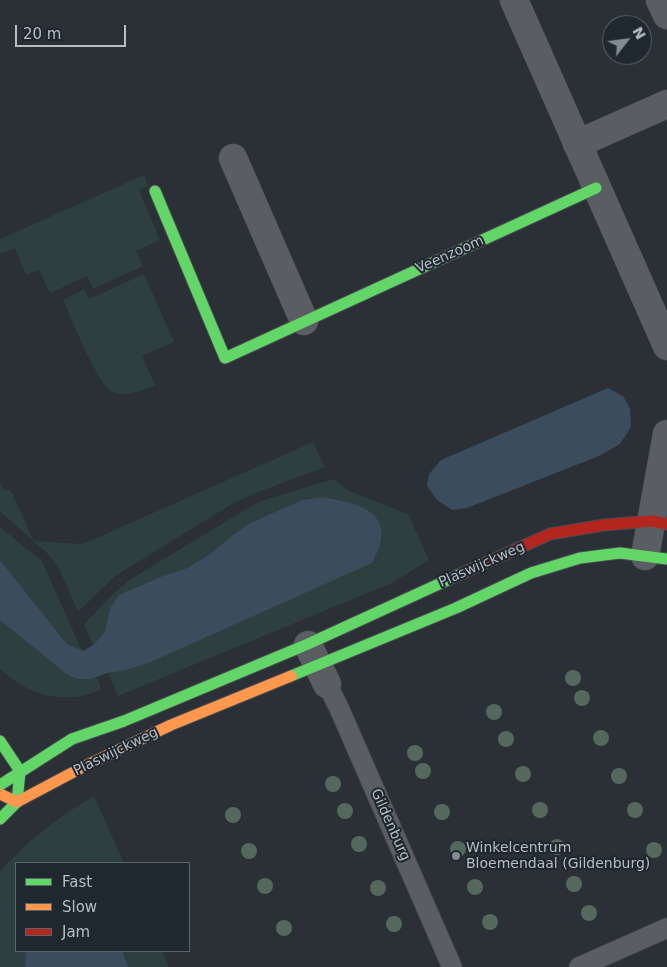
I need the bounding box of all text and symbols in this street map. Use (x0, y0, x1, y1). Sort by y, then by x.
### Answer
scale bar (18, 15, 129, 47)
north arrow (602, 15, 652, 65)
text: N (629, 24, 649, 42)
text: 20 m (23, 25, 61, 43)
street label: Veenzoom (413, 233, 487, 277)
street label: Plaswijckweg (436, 539, 528, 591)
street label: Plaswijckweg (71, 724, 161, 780)
street label: Gildenburg (367, 786, 413, 864)
place label: Winkelcentrum Bloemendaal (Gildenburg) (466, 840, 650, 872)
marker: Winkelcentrum Bloemendaal (Gildenburg) (450, 850, 462, 862)
legend (15, 862, 190, 952)
text: Fast (62, 873, 92, 891)
text: Slow (62, 898, 97, 916)
text: Jam (62, 923, 90, 941)

